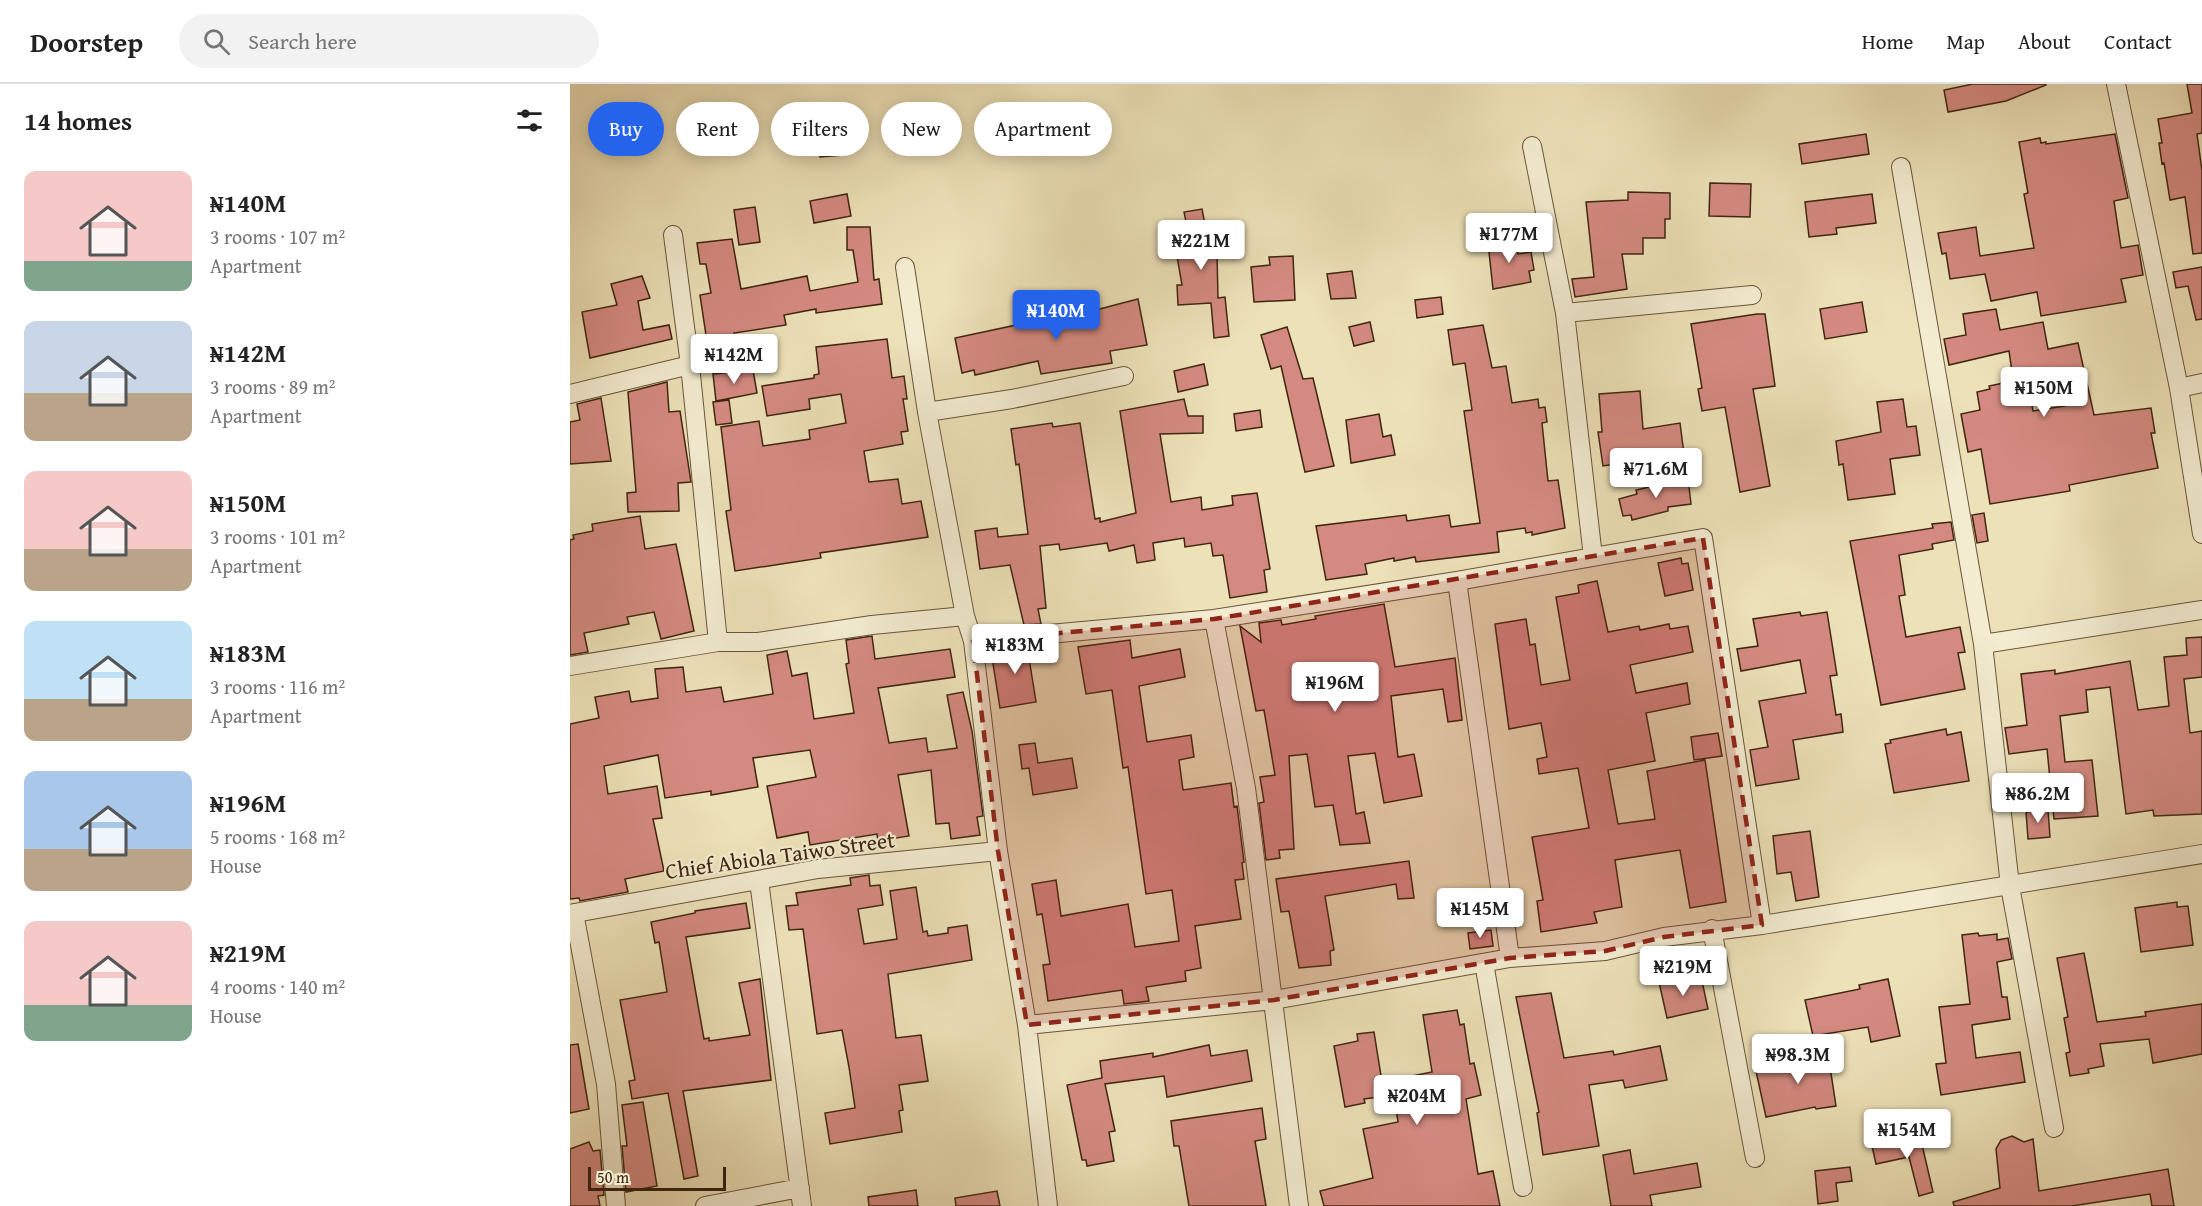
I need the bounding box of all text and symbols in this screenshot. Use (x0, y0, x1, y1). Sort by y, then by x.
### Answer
search box (179, 14, 599, 68)
text: Doorstep (30, 21, 143, 62)
icon: search (200, 25, 233, 58)
text: Search here (248, 25, 357, 57)
text: Home (1862, 26, 1913, 57)
text: Map (1946, 26, 1985, 57)
text: About (2018, 26, 2071, 57)
text: Contact (2104, 26, 2172, 57)
text: 14 homes (24, 101, 132, 140)
chip: Buy (588, 102, 664, 156)
chip: Rent (676, 102, 759, 156)
chip: Filters (771, 102, 869, 156)
chip: New (881, 102, 962, 156)
chip: Apartment (974, 102, 1112, 156)
icon: filters (513, 104, 546, 137)
text: ₦140M (210, 183, 286, 222)
icon: home (72, 195, 144, 267)
pin: ₦177M (1467, 213, 1551, 264)
text: ₦177M (1480, 218, 1538, 247)
pin: ₦221M (1159, 220, 1243, 271)
text: 3 rooms · 107 m² (210, 222, 345, 251)
text: ₦221M (1172, 225, 1230, 254)
text: Apartment (210, 251, 302, 280)
pin: ₦140M (1014, 290, 1098, 341)
text: ₦140M (1027, 295, 1085, 324)
text: ₦142M (210, 333, 286, 372)
pin: ₦142M (692, 334, 776, 385)
text: ₦142M (705, 339, 763, 368)
icon: home (72, 345, 144, 417)
pin: ₦150M (2002, 367, 2086, 418)
text: 3 rooms · 89 m² (210, 372, 336, 401)
text: ₦150M (2015, 372, 2073, 401)
text: Apartment (210, 401, 302, 430)
pin: ₦71.6M (1607, 448, 1705, 499)
text: ₦71.6M (1624, 453, 1688, 482)
text: ₦150M (210, 483, 286, 522)
icon: home (72, 495, 144, 567)
text: 3 rooms · 101 m² (210, 522, 345, 551)
text: Apartment (210, 551, 302, 580)
pin: ₦183M (973, 624, 1057, 675)
text: ₦183M (986, 629, 1044, 658)
text: ₦183M (210, 633, 286, 672)
icon: home (72, 645, 144, 717)
pin: ₦196M (1293, 662, 1377, 713)
text: ₦196M (1306, 667, 1364, 696)
text: 3 rooms · 116 m² (210, 672, 345, 701)
text: Apartment (210, 701, 302, 730)
pin: ₦86.2M (1989, 773, 2087, 824)
text: ₦86.2M (2006, 778, 2070, 807)
text: ₦196M (210, 783, 286, 822)
icon: home (72, 795, 144, 867)
text: 5 rooms · 168 m² (210, 822, 345, 851)
street label: Chief Abiola Taiwo Street (663, 823, 897, 887)
text: House (210, 851, 262, 880)
pin: ₦145M (1438, 888, 1522, 939)
text: ₦145M (1451, 893, 1509, 922)
text: ₦219M (210, 933, 286, 972)
icon: home (72, 945, 144, 1017)
pin: ₦219M (1641, 946, 1725, 997)
text: ₦219M (1654, 951, 1712, 980)
text: 4 rooms · 140 m² (210, 972, 345, 1001)
text: House (210, 1001, 262, 1030)
pin: ₦98.3M (1749, 1034, 1847, 1085)
text: ₦98.3M (1766, 1039, 1830, 1068)
pin: ₦204M (1375, 1075, 1459, 1126)
text: ₦204M (1388, 1080, 1446, 1109)
pin: ₦154M (1865, 1109, 1949, 1160)
text: ₦154M (1878, 1114, 1936, 1143)
scale bar (588, 1164, 726, 1192)
text: 50 m (597, 1165, 629, 1189)

